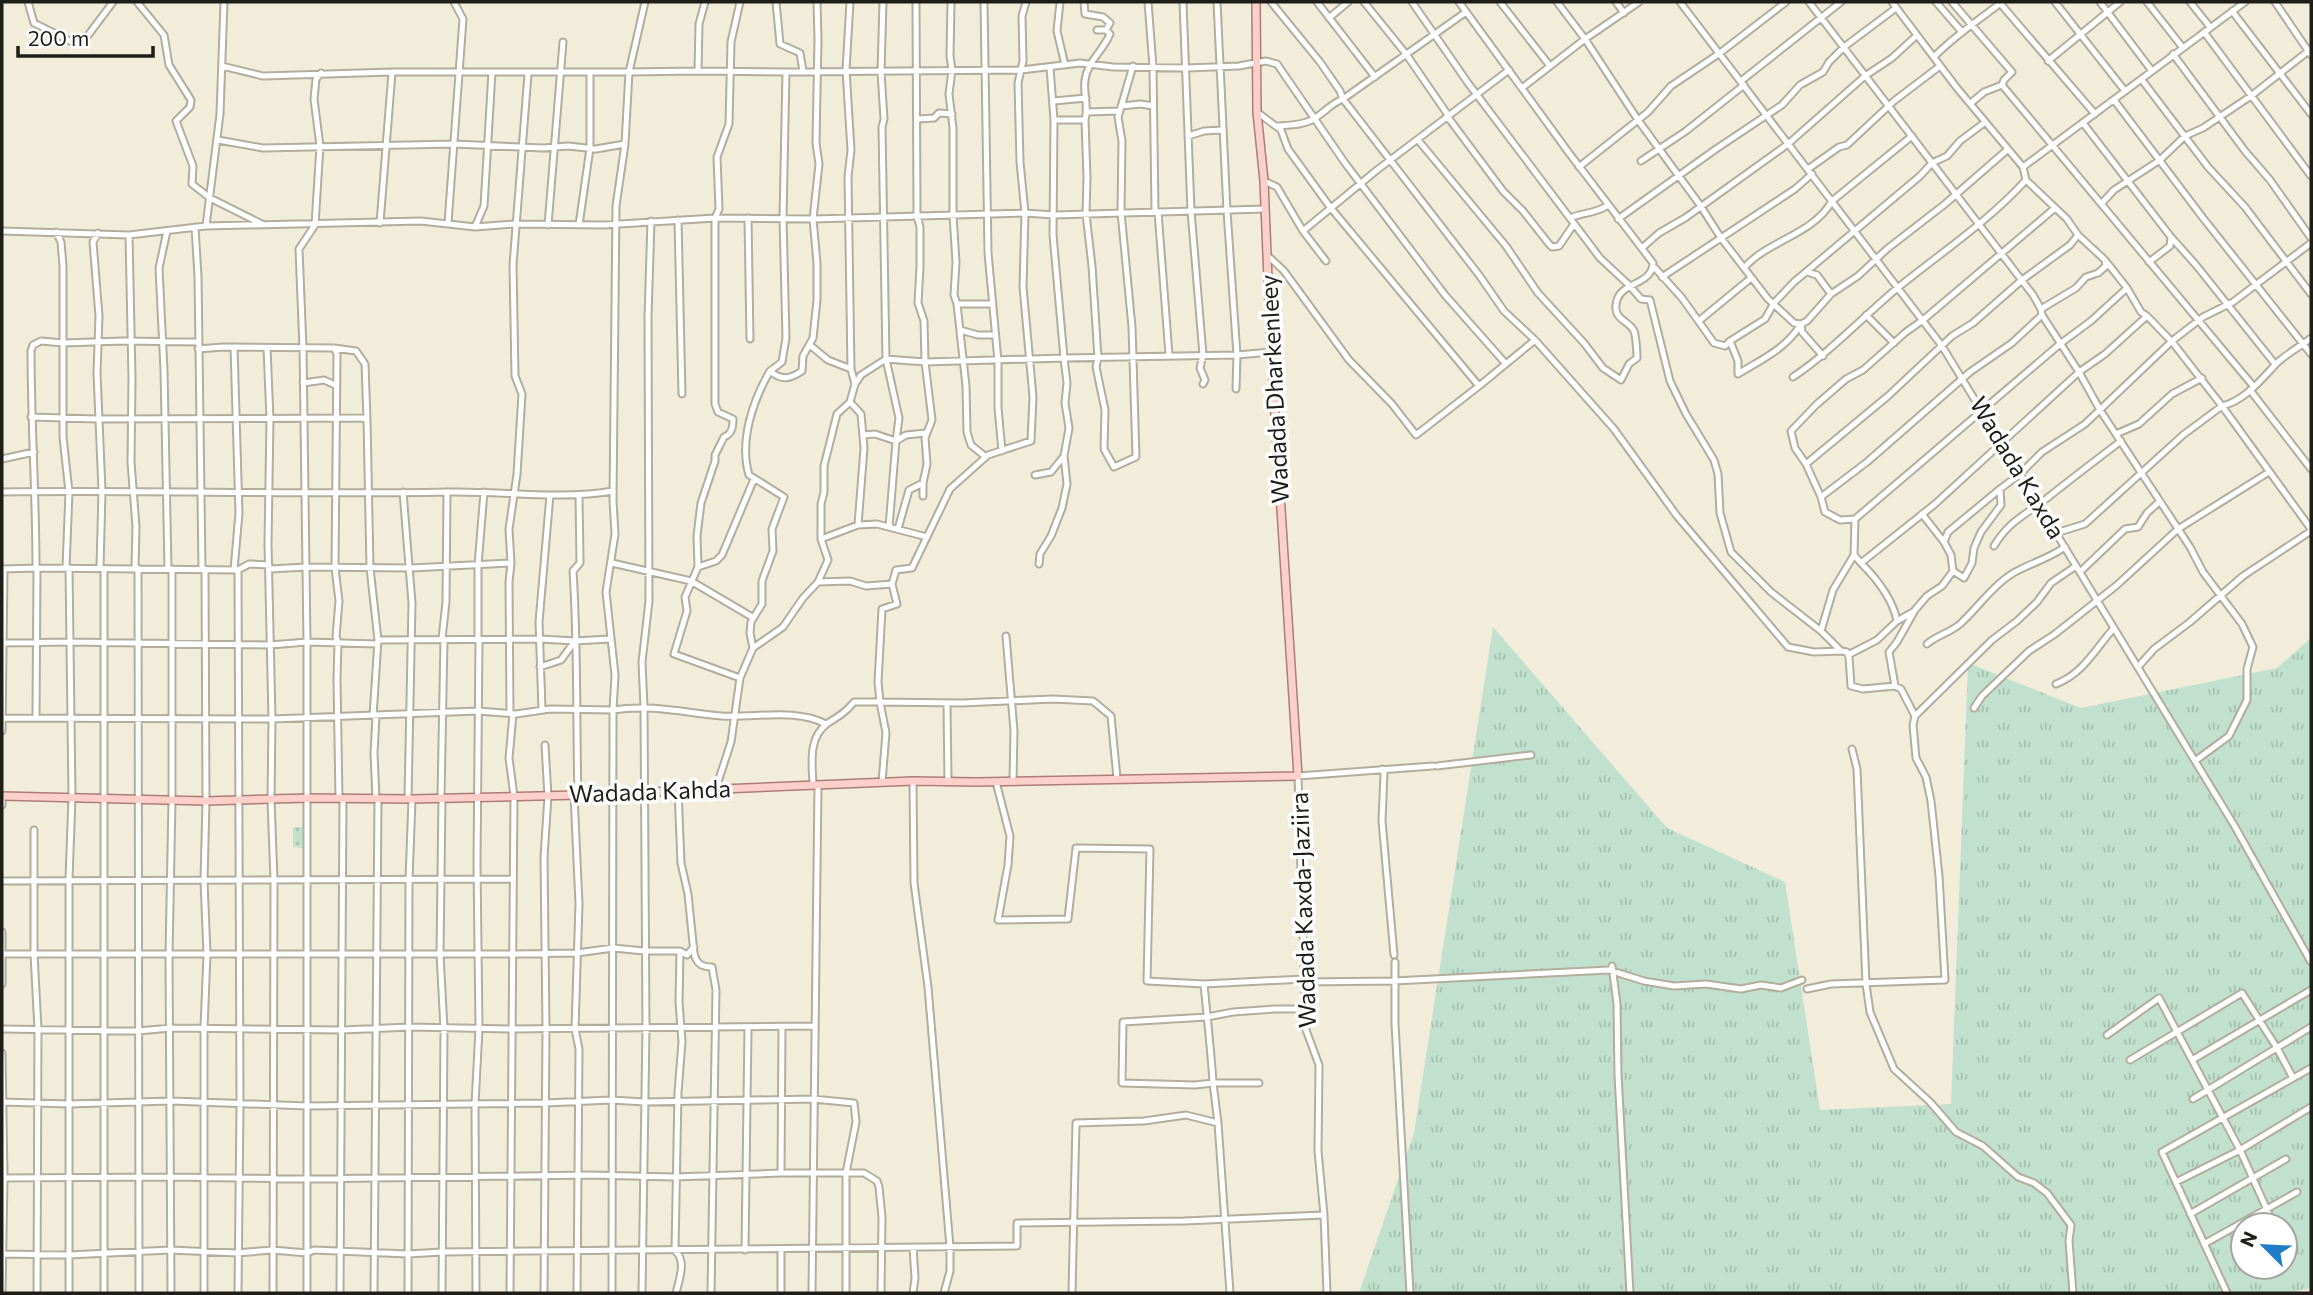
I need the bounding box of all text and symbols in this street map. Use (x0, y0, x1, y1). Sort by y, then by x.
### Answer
scale bar (18, 14, 152, 58)
text: 200 m (28, 25, 89, 50)
street label: Wadada Dharkenleey (1253, 274, 1294, 504)
street label: Wadada Kaxda (1965, 391, 2072, 544)
street label: Wadada Kahda (568, 773, 731, 808)
street label: Wadada Kaxda-Jaziira (1284, 791, 1321, 1029)
north arrow (2229, 1211, 2299, 1281)
text: N (2235, 1228, 2261, 1250)

